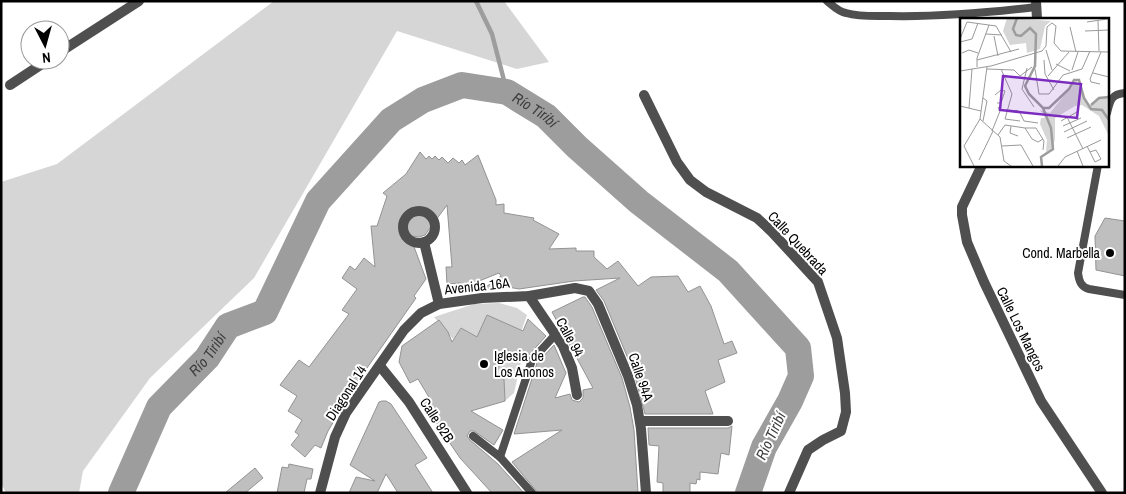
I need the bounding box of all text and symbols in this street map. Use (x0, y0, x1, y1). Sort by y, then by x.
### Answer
inset map (960, 18, 1108, 166)
north arrow (20, 20, 70, 70)
text: N (41, 49, 51, 67)
water label: Río Tiribí (509, 87, 564, 133)
street label: Calle Quebrada (764, 207, 832, 279)
place label: Cond. Marbella (1022, 244, 1101, 262)
marker: Cond. Marbella (1104, 247, 1116, 259)
street label: Avenida 16A (442, 274, 511, 298)
street label: Calle Los Mangos (993, 284, 1049, 374)
street label: Calle 94 (552, 314, 588, 360)
water label: Río Tiribí (184, 327, 232, 381)
place label: Iglesia de Los Anonos (494, 347, 554, 381)
street label: Calle 94A (624, 351, 658, 404)
marker: Iglesia de Los Anonos (478, 358, 490, 370)
street label: Diagonal 14 (322, 362, 371, 424)
street label: Calle 92B (416, 394, 458, 446)
water label: Río Tiribí (750, 407, 791, 463)

